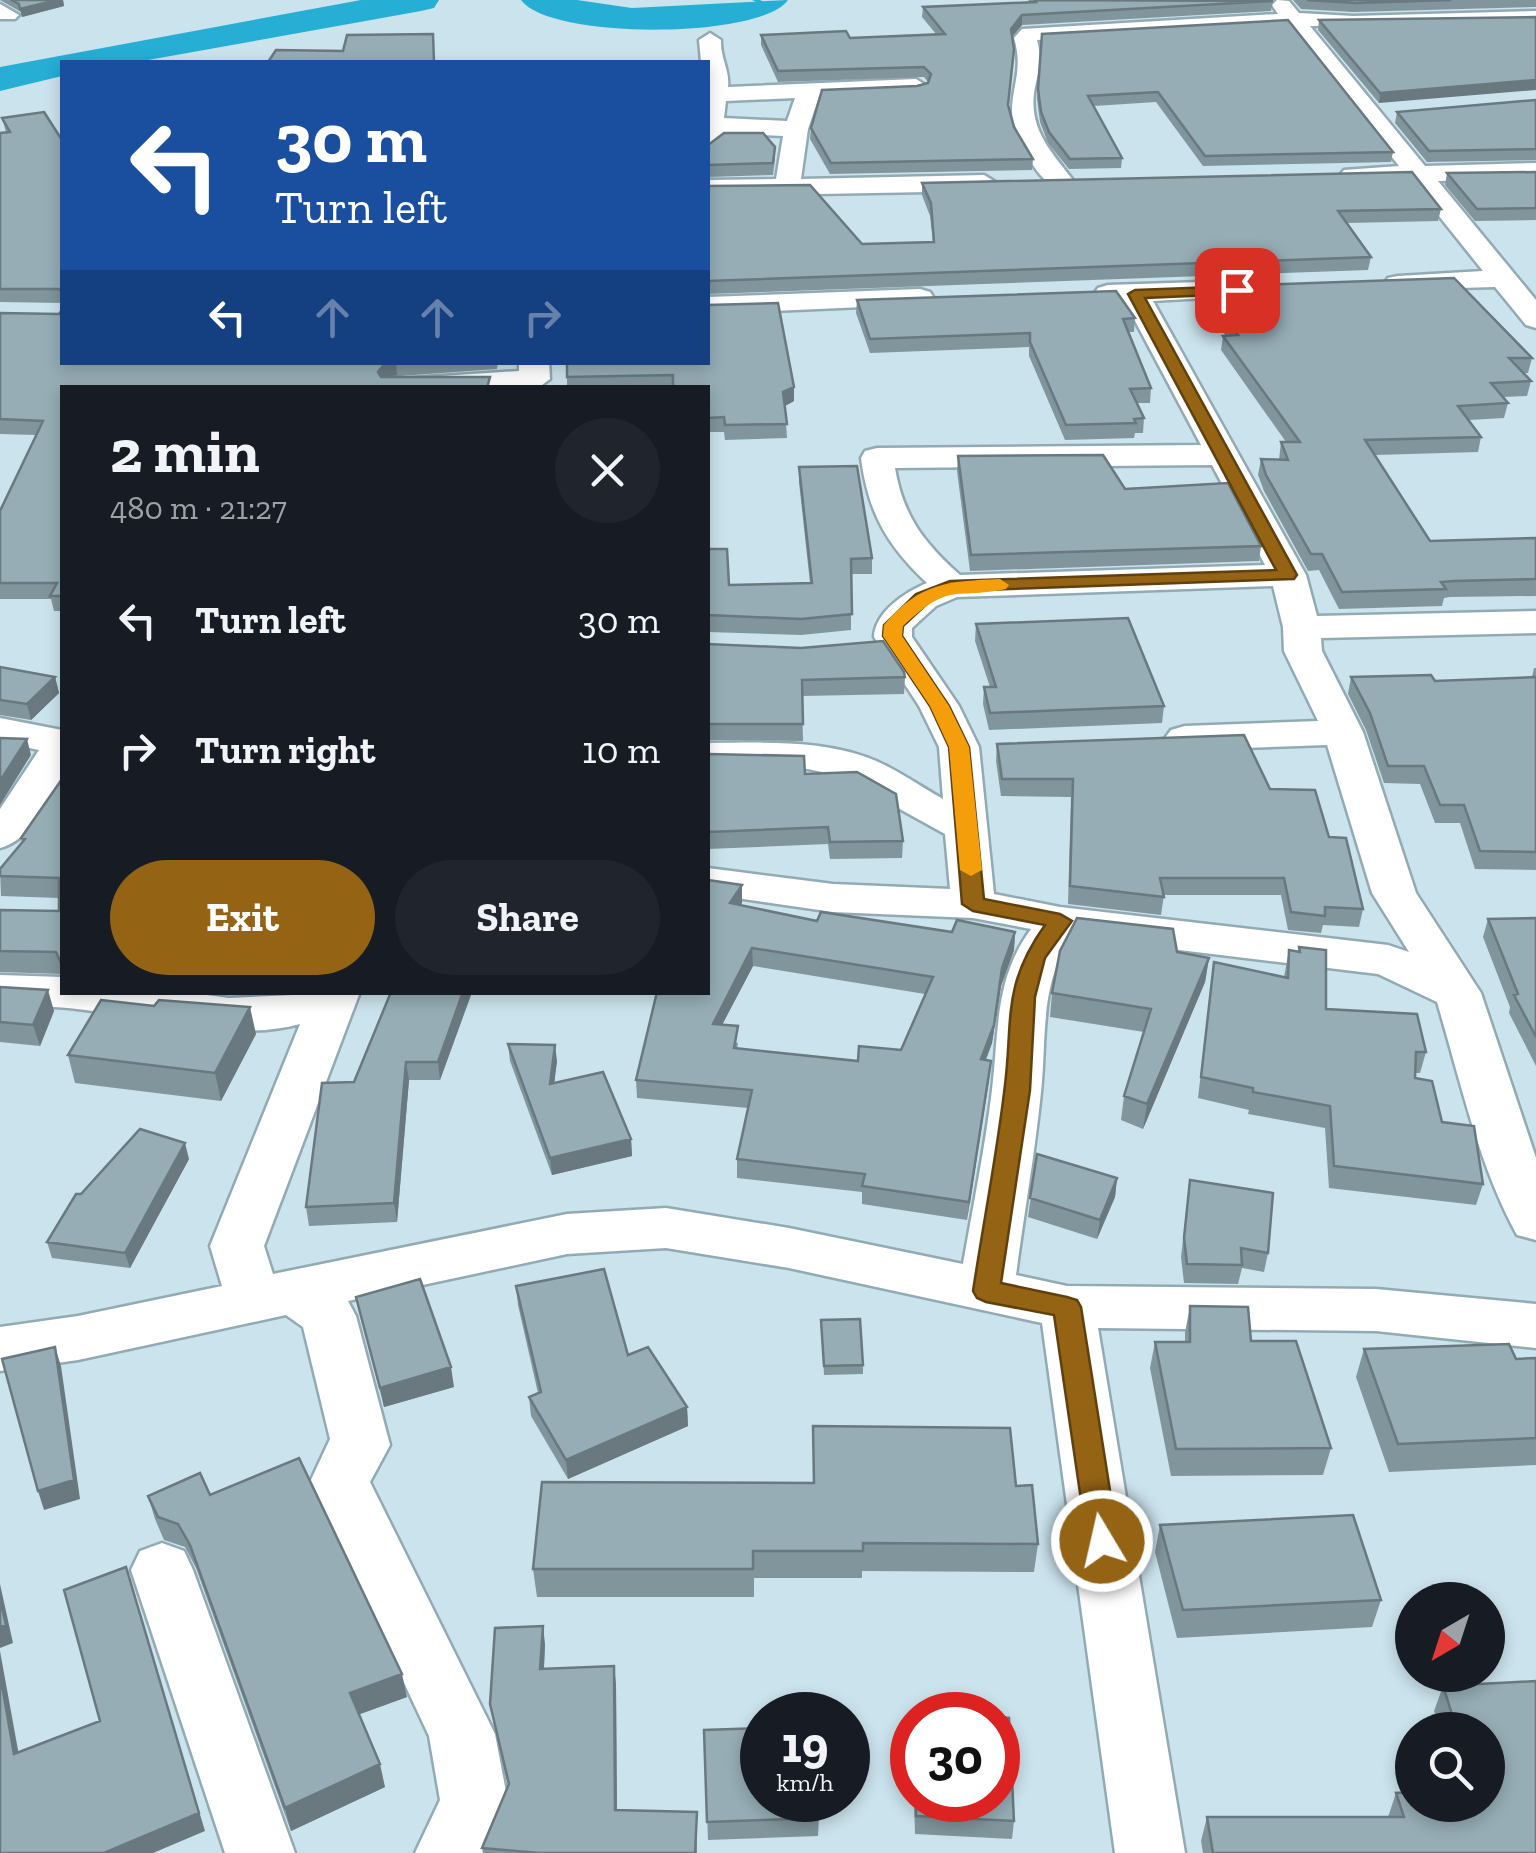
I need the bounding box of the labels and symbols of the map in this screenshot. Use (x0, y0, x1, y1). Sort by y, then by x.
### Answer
pin (1195, 248, 1280, 333)
position arrow (1050, 1489, 1154, 1593)
north arrow (1395, 1582, 1505, 1692)
speed limit sign: 30 (890, 1692, 1020, 1822)

